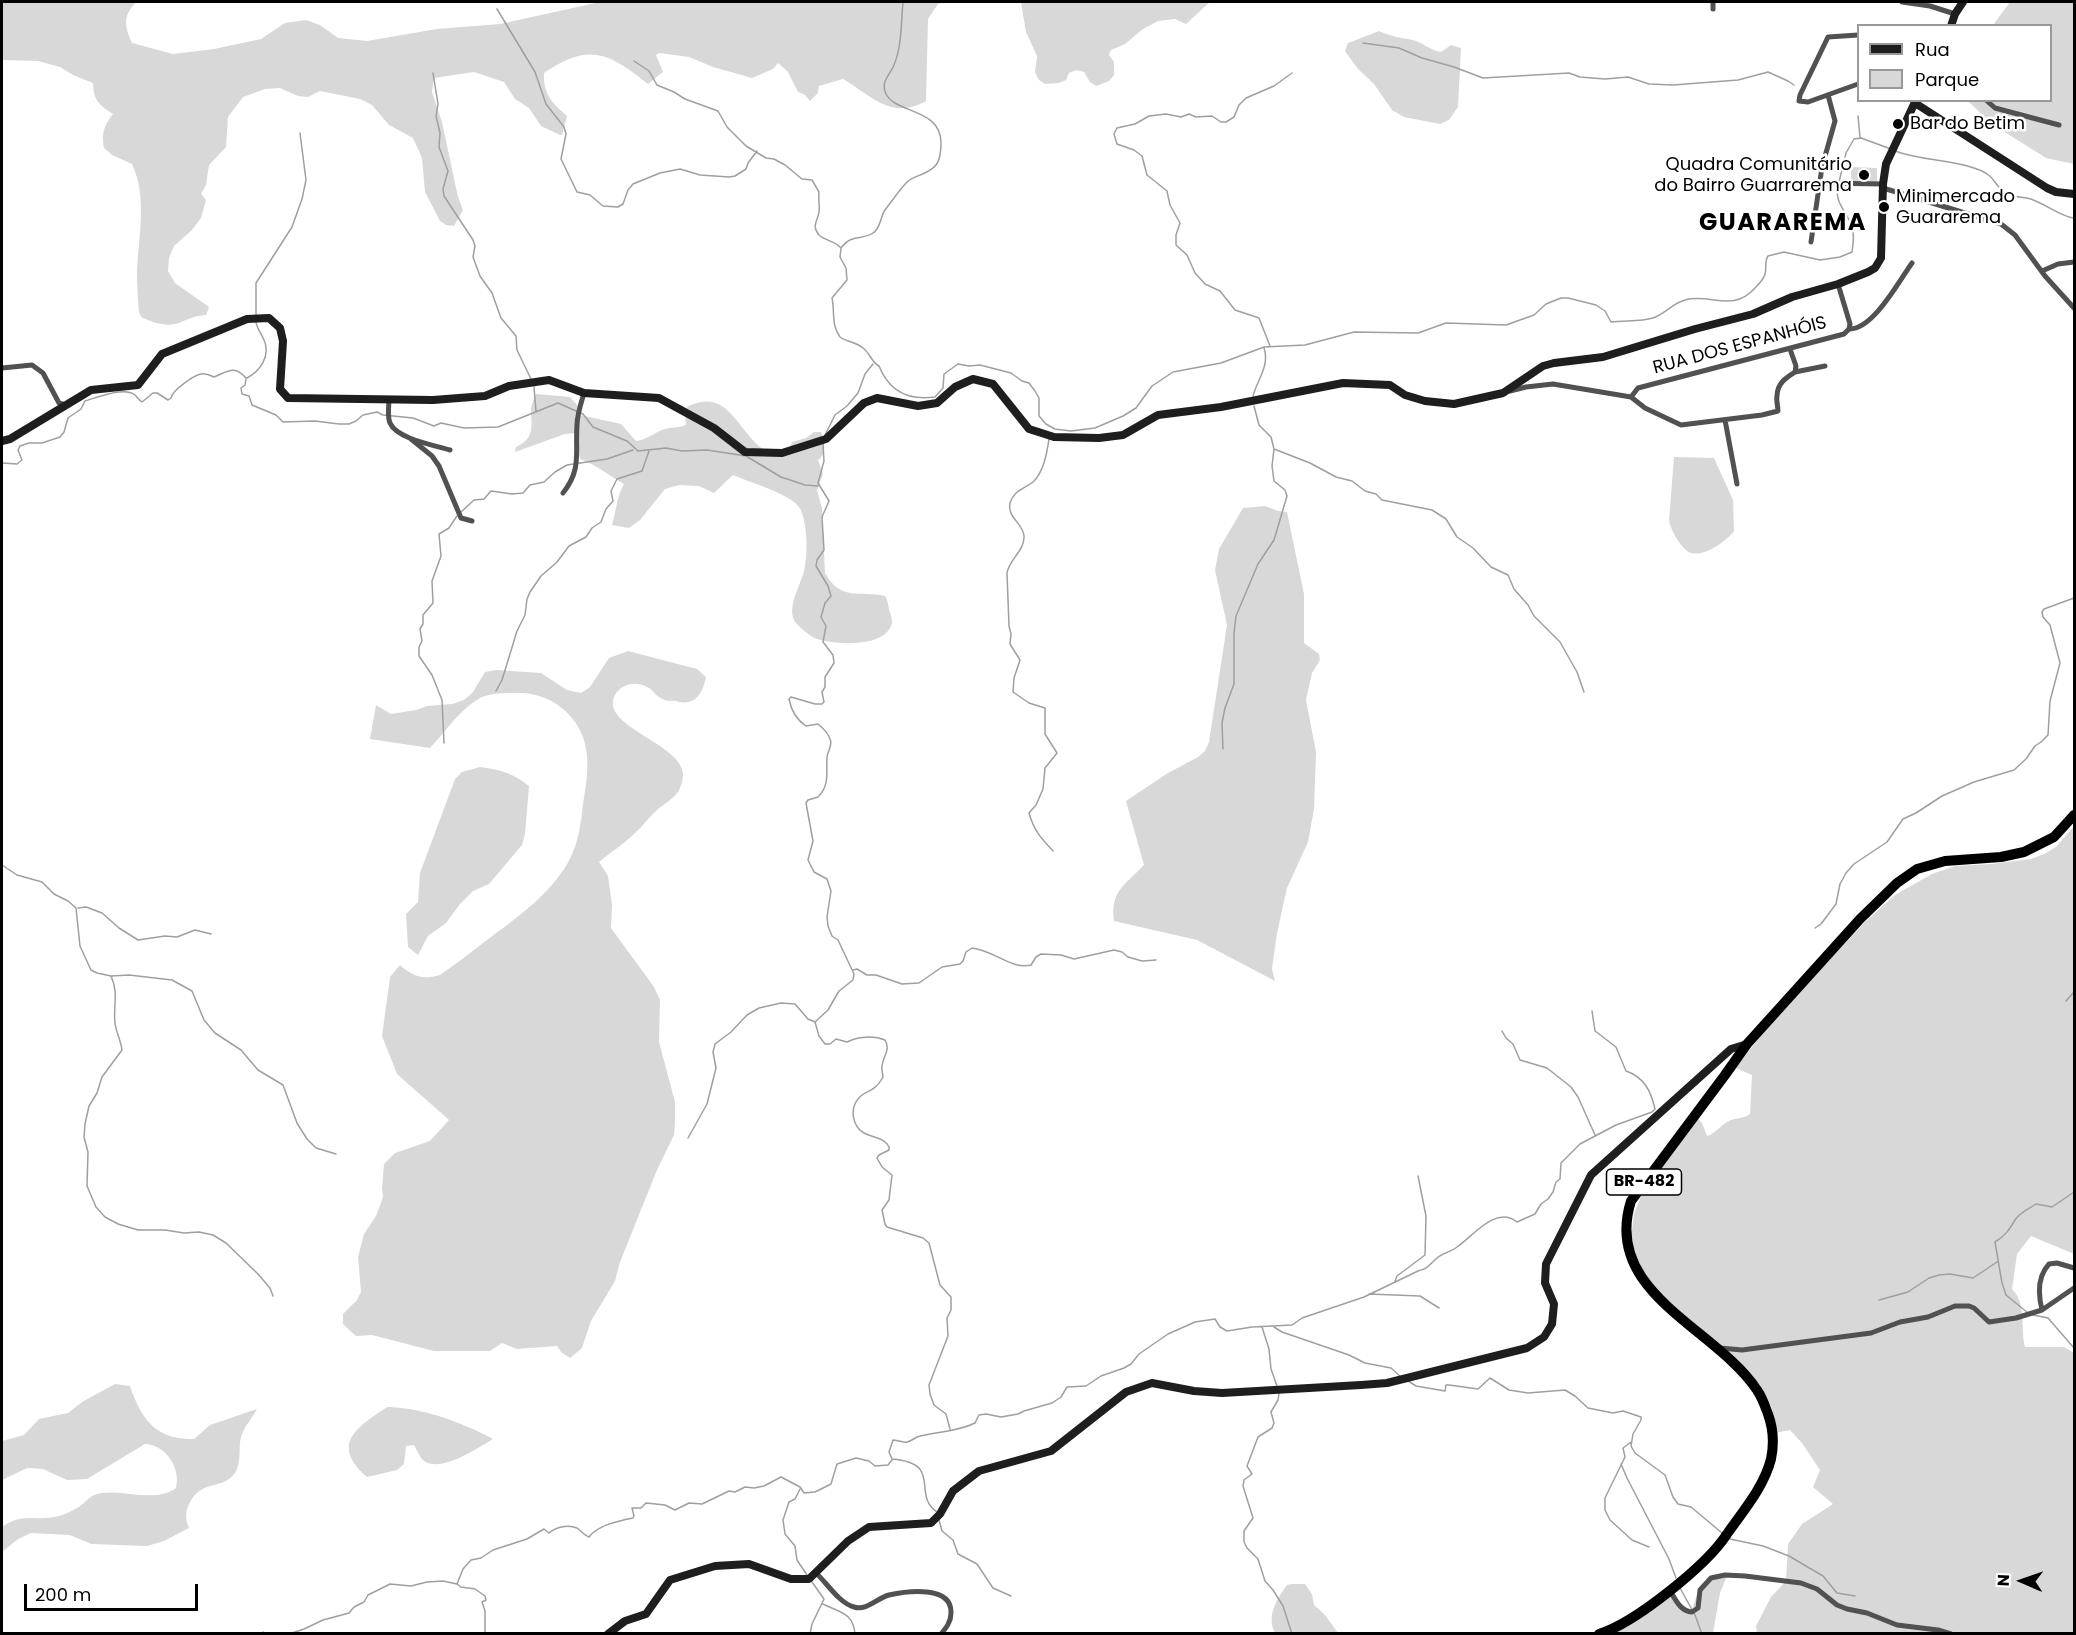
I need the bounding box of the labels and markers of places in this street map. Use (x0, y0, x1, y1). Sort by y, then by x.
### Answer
place label: Bar do Betim (1910, 113, 2025, 135)
marker: Bar do Betim (1891, 117, 1905, 131)
place label: Quadra Comunitário do Bairro Guarrarema (1654, 154, 1852, 196)
marker: Quadra Comunitário do Bairro Guarrarema (1857, 168, 1871, 182)
place label: Minimercado Guararema (1896, 186, 2015, 228)
marker: Minimercado Guararema (1877, 200, 1891, 214)

